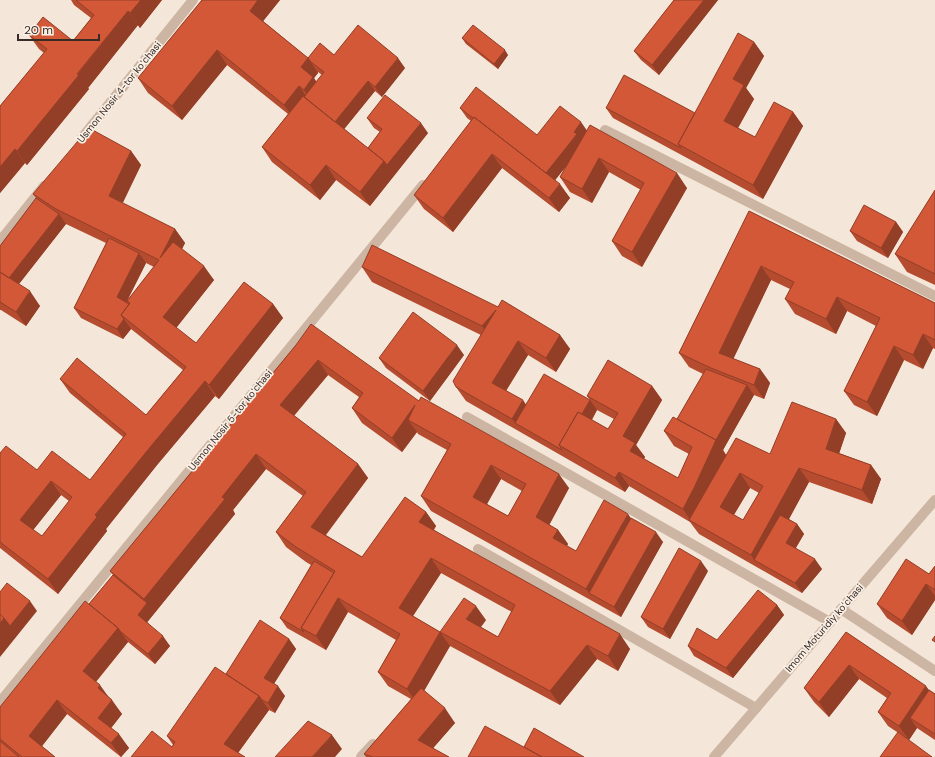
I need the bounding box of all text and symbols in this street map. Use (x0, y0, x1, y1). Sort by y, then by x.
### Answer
scale bar (18, 16, 99, 42)
text: 20 m (24, 22, 53, 38)
street label: Usmon Nosir 4-tor koʻchasi (74, 39, 164, 145)
street label: Usmon Nosir 5-tor koʻchasi (185, 367, 275, 473)
street label: Imom Moturidiy koʻchasi (782, 581, 866, 675)

